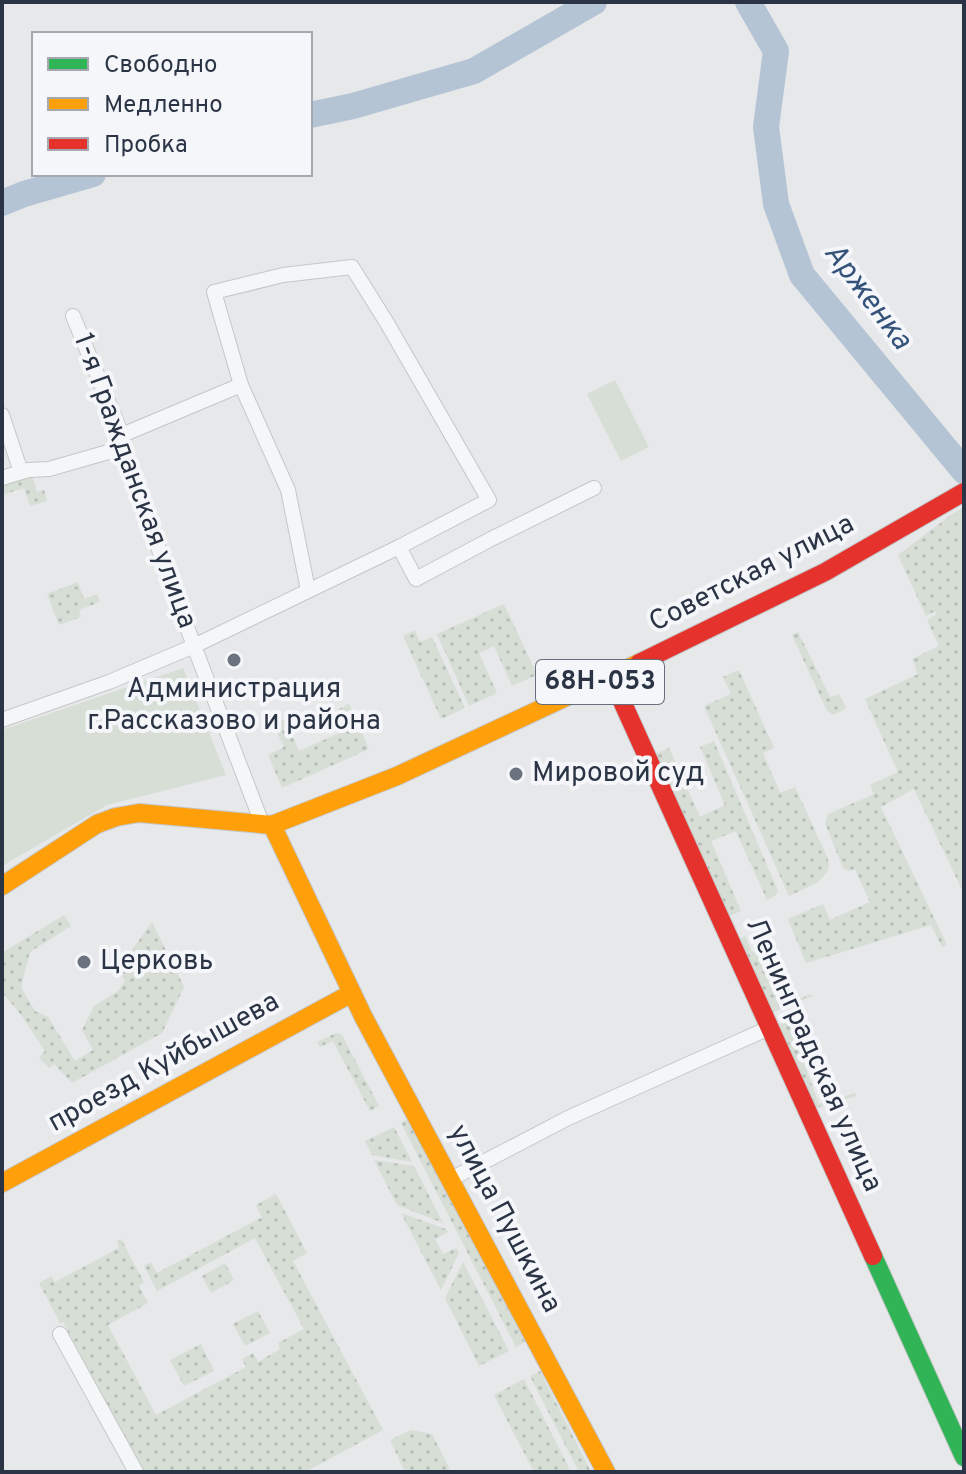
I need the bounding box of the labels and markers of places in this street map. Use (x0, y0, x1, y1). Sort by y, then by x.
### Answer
marker: Администрация г.Рассказово и района (225, 651, 243, 669)
place label: Администрация г.Рассказово и района (87, 672, 381, 740)
place label: Мировой суд (532, 756, 704, 792)
marker: Мировой суд (507, 765, 525, 783)
place label: Церковь (100, 944, 213, 980)
marker: Церковь (75, 953, 93, 971)

